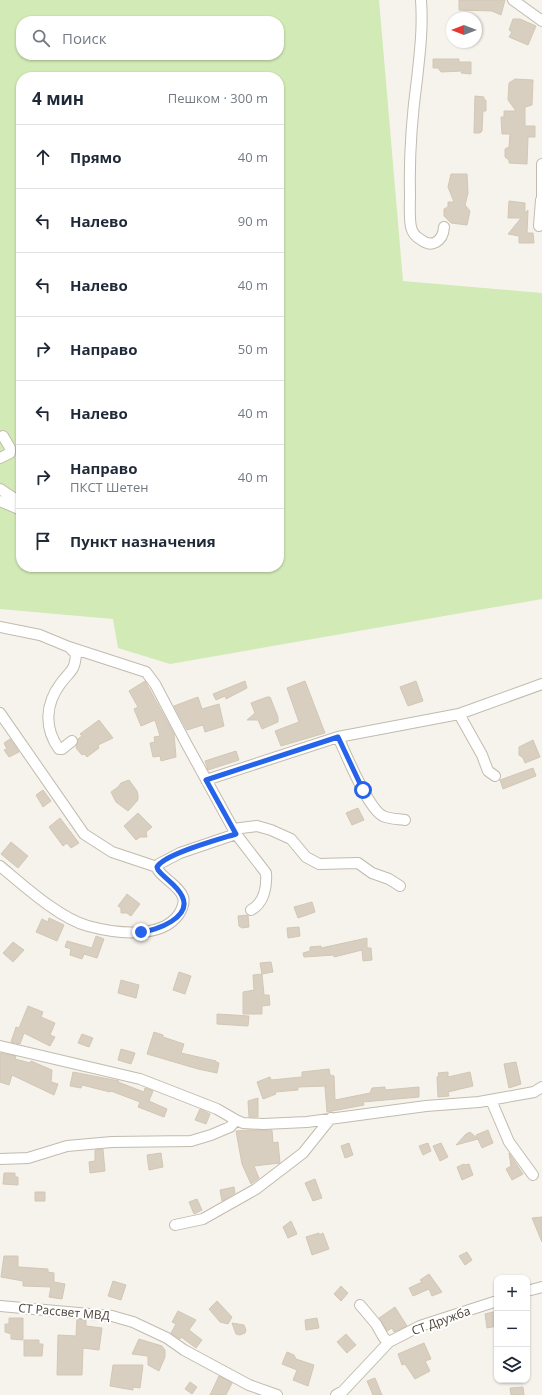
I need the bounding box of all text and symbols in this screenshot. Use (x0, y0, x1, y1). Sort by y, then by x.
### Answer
north arrow (446, 12, 482, 48)
search box (16, 16, 284, 60)
icon: search (30, 27, 52, 49)
text: Поиск (62, 28, 106, 48)
text: 4 мин (32, 87, 84, 110)
text: Пешком · 300 m (168, 89, 268, 107)
icon: ahead (32, 146, 54, 168)
text: Прямо (70, 147, 122, 167)
text: 40 m (238, 148, 268, 166)
icon: left (32, 210, 54, 232)
text: Налево (70, 211, 128, 231)
text: 90 m (238, 212, 268, 230)
icon: left (32, 274, 54, 296)
text: Налево (70, 275, 128, 295)
text: 40 m (238, 276, 268, 294)
icon: right (32, 338, 54, 360)
text: Направо (70, 339, 138, 359)
text: 50 m (238, 340, 268, 358)
icon: left (32, 402, 54, 424)
text: Налево (70, 403, 128, 423)
text: 40 m (238, 404, 268, 422)
text: Направо (70, 458, 138, 478)
icon: right (32, 466, 54, 488)
text: 40 m (238, 468, 268, 486)
text: ПКСТ Шетен (70, 478, 148, 496)
icon: arrive (32, 530, 54, 552)
text: Пункт назначения (70, 531, 216, 551)
route start (354, 781, 372, 799)
route end (132, 923, 150, 941)
map controls (494, 1275, 530, 1383)
button: + (494, 1275, 530, 1311)
street label: СТ Рассвет МВД (18, 1299, 111, 1324)
street label: СТ Дружба (409, 1302, 473, 1339)
button: − (494, 1311, 530, 1347)
button: layers (494, 1347, 530, 1383)

